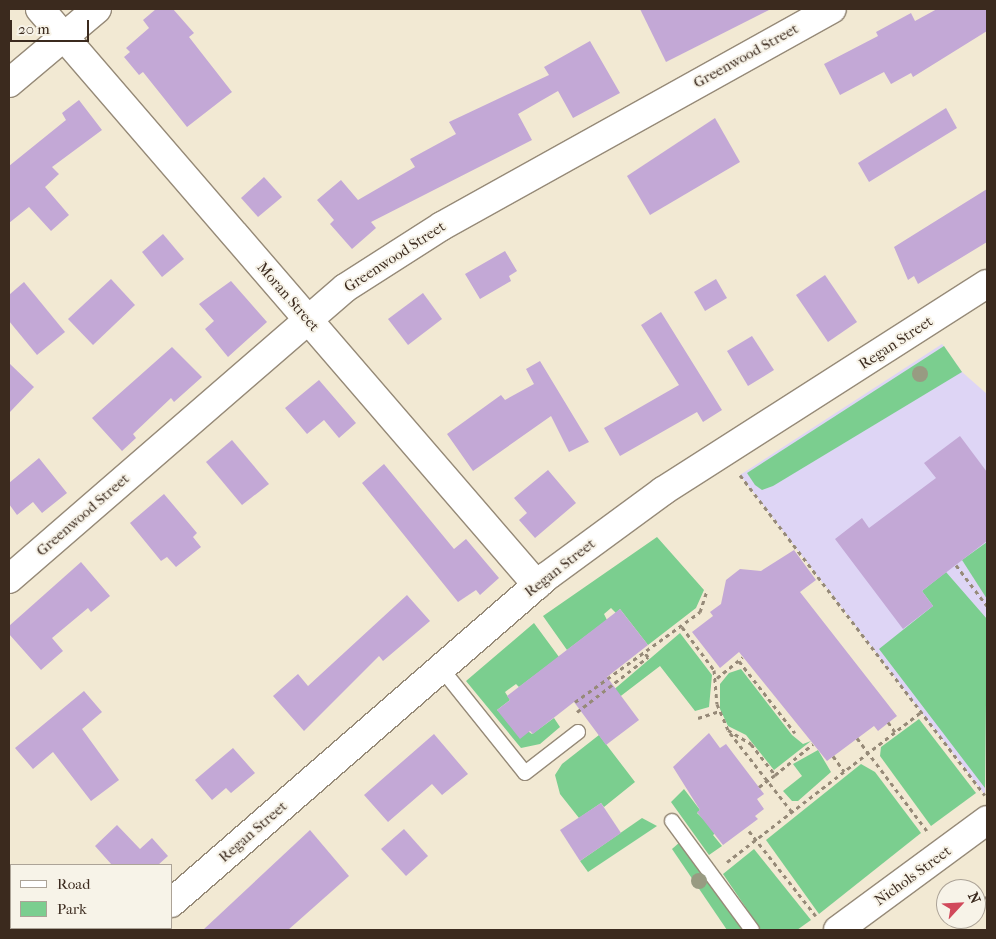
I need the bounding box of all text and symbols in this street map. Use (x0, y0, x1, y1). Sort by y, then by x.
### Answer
scale bar (12, 10, 91, 42)
text: 20 m (18, 20, 50, 38)
street label: Greenwood Street (690, 20, 802, 92)
street label: Greenwood Street (341, 218, 449, 296)
street label: Moran Street (253, 259, 323, 335)
street label: Regan Street (856, 312, 936, 374)
street label: Greenwood Street (33, 470, 133, 560)
street label: Regan Street (521, 535, 599, 601)
street label: Regan Street (215, 797, 291, 867)
street label: Nichols Street (871, 842, 955, 910)
legend (10, 864, 172, 929)
text: Road (57, 875, 90, 893)
north arrow (936, 879, 986, 929)
text: N (964, 889, 984, 906)
text: Park (57, 900, 87, 918)

